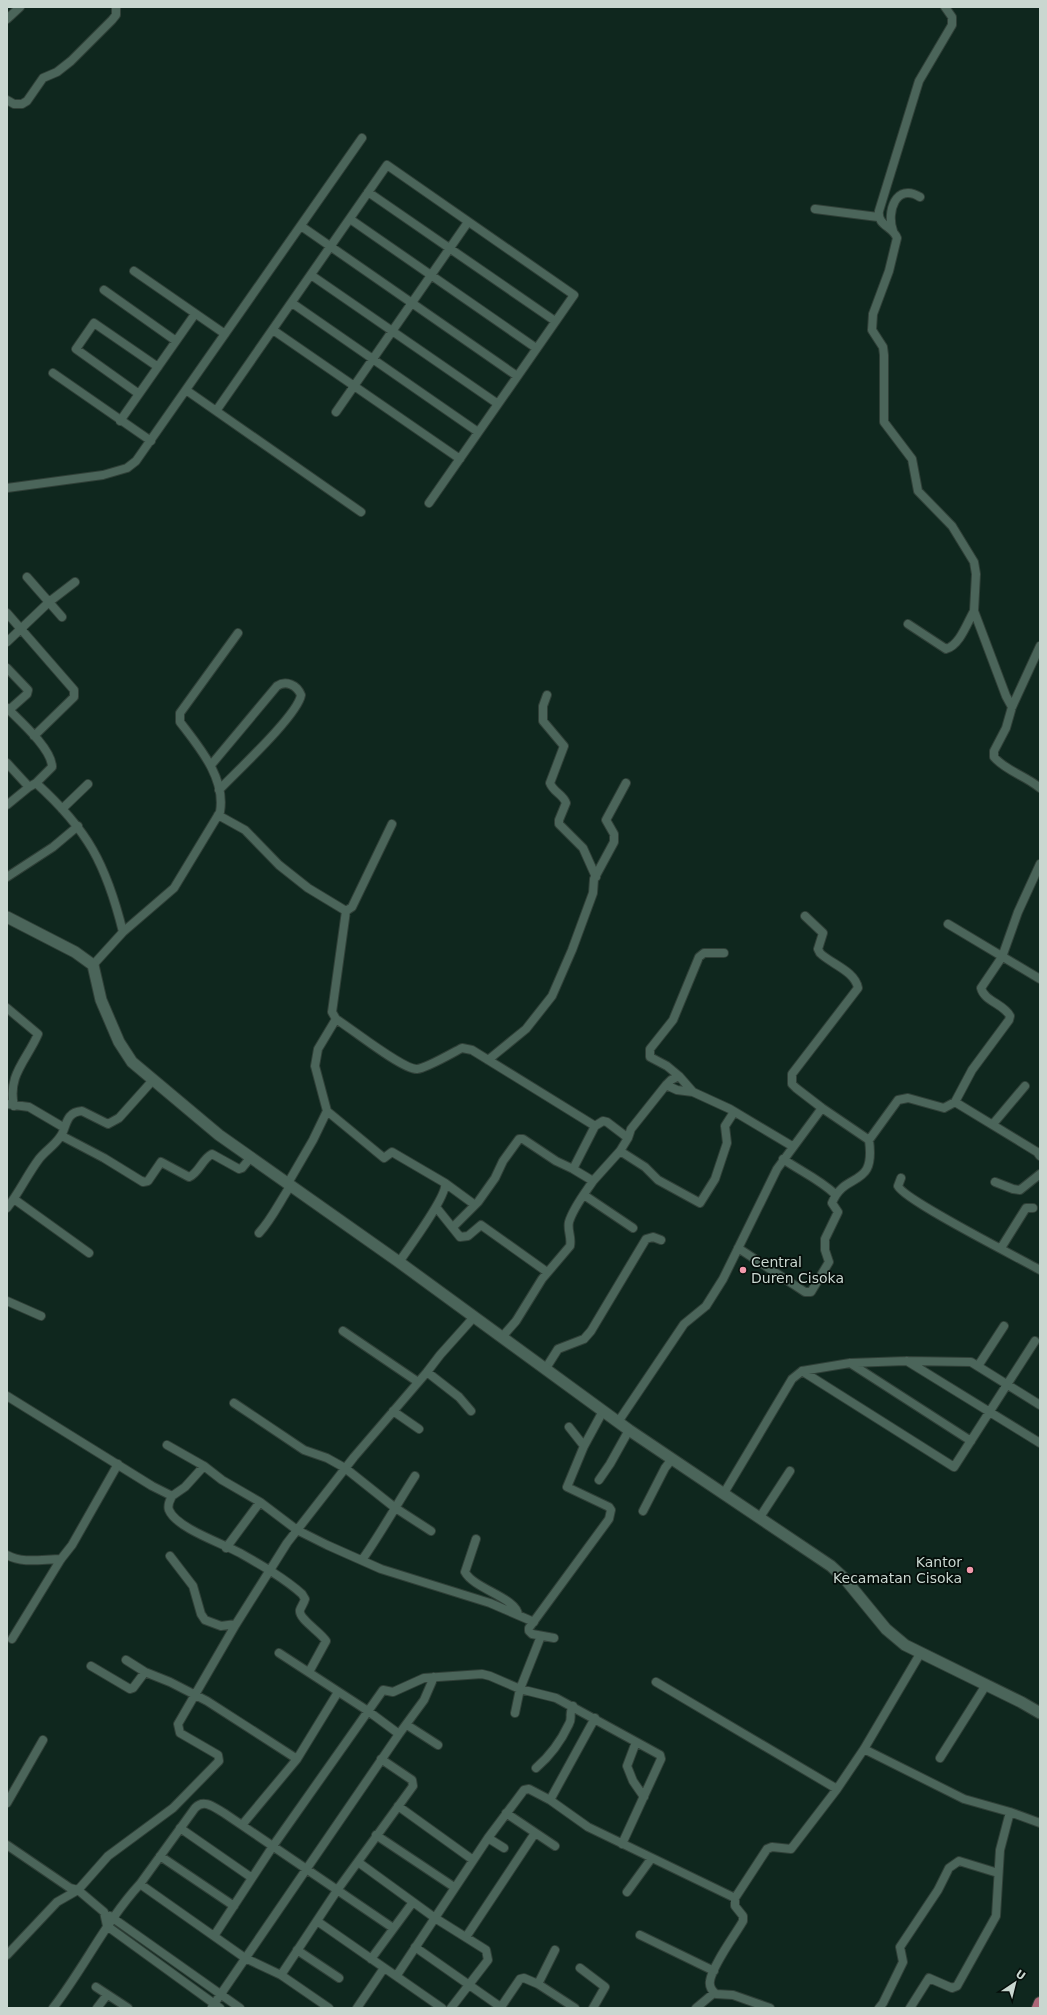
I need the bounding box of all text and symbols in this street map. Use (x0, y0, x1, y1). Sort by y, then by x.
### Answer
place label: Central Duren Cisoka (751, 1254, 844, 1286)
marker: Central Duren Cisoka (738, 1265, 748, 1275)
place label: Kantor Kecamatan Cisoka (833, 1554, 962, 1586)
marker: Kantor Kecamatan Cisoka (965, 1565, 975, 1575)
north arrow (995, 1963, 1035, 2003)
text: U (1013, 1967, 1028, 1983)

